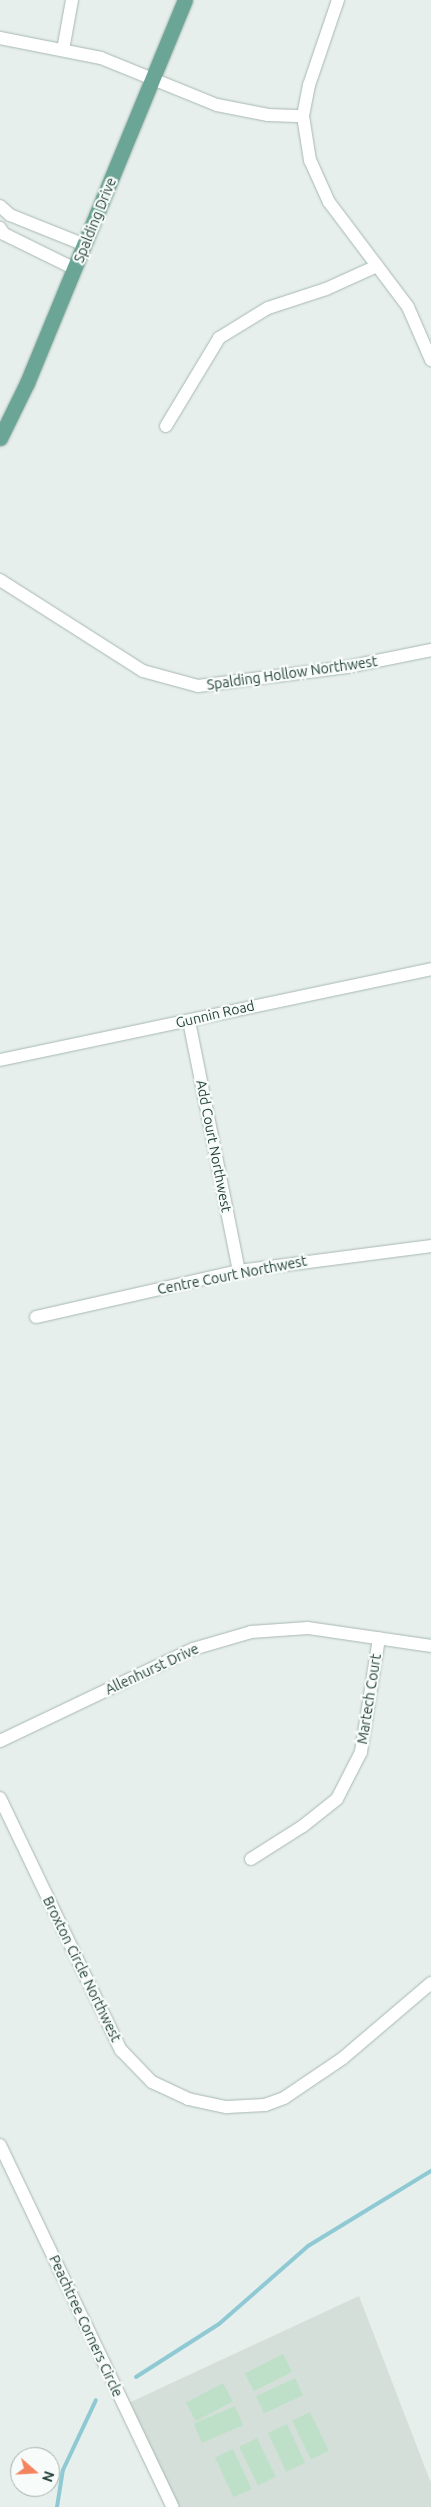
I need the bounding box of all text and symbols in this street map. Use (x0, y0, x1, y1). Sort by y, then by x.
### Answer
street label: Spalding Drive (70, 175, 120, 265)
street label: Spalding Hollow Northwest (206, 653, 378, 693)
street label: Gunnin Road (174, 997, 256, 1031)
street label: Add Court Northwest (193, 1078, 235, 1214)
street label: Centre Court Northwest (156, 1252, 308, 1298)
street label: Allenhurst Drive (103, 1640, 201, 1698)
street label: Martech Court (354, 1653, 384, 1745)
street label: Broxton Circle Northwest (39, 1894, 125, 2044)
street label: Peachtree Corners Circle (46, 2252, 126, 2400)
north arrow (10, 2447, 60, 2497)
text: N (39, 2469, 58, 2484)

